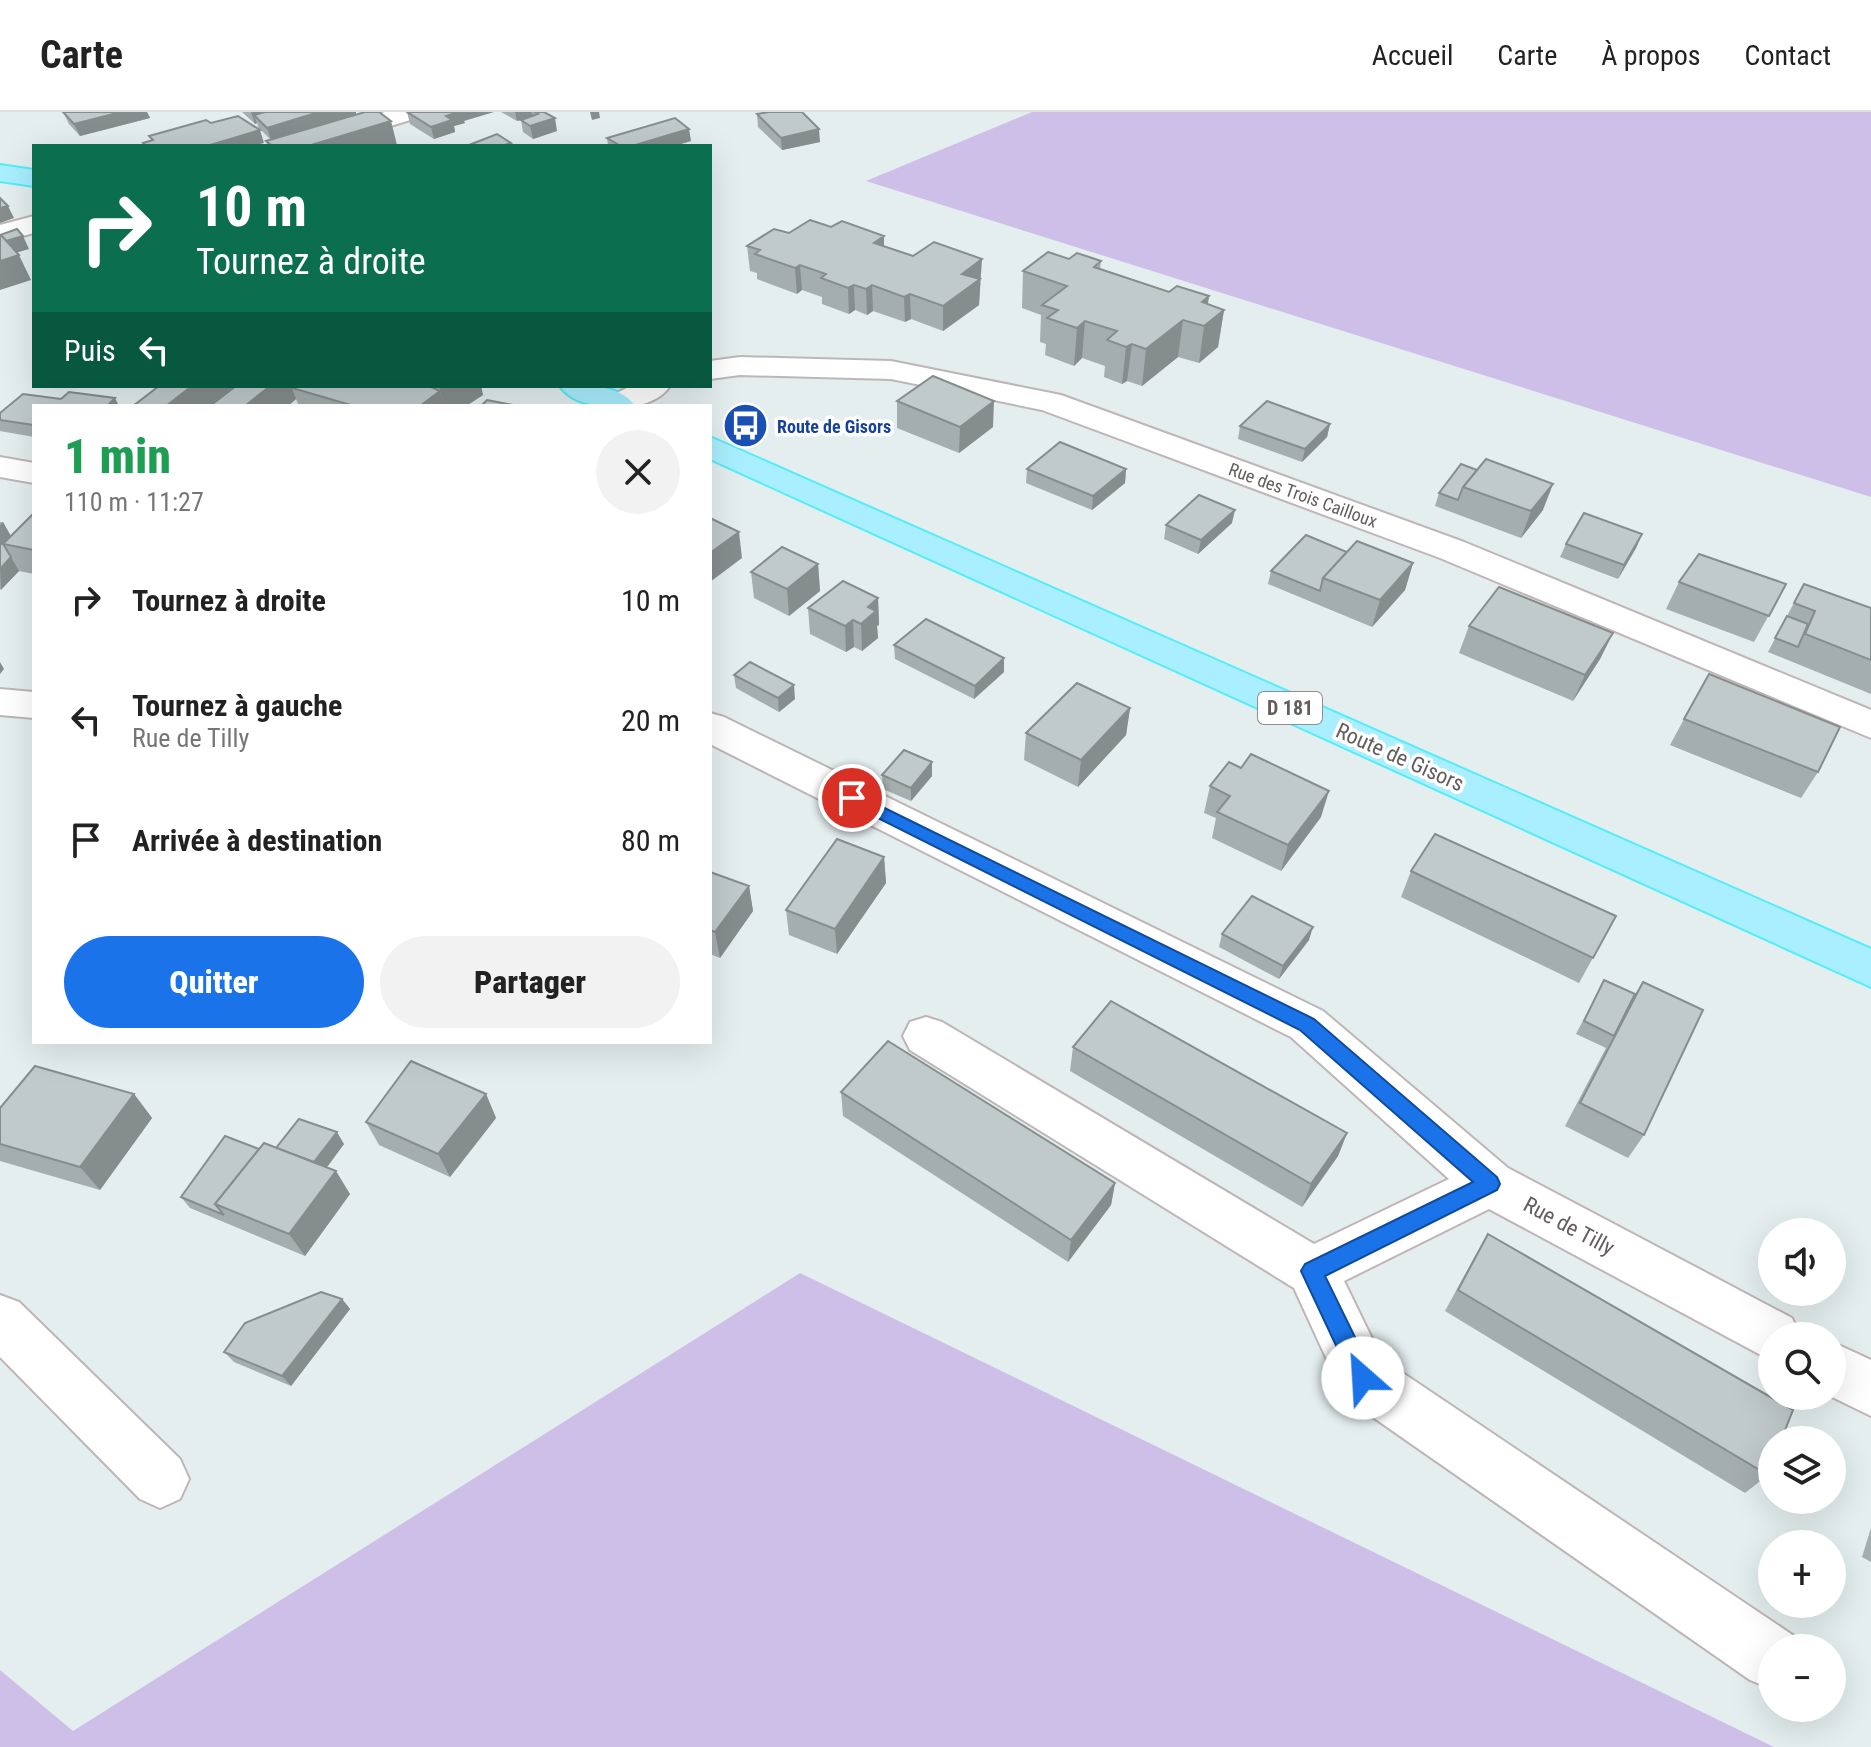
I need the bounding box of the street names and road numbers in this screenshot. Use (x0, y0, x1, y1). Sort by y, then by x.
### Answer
street label: Rue des Trois Cailloux (1226, 458, 1380, 532)
road number: D 181 (1258, 692, 1322, 724)
street label: Route de Gisors (1332, 718, 1468, 796)
street label: Rue de Tilly (1519, 1192, 1619, 1260)

